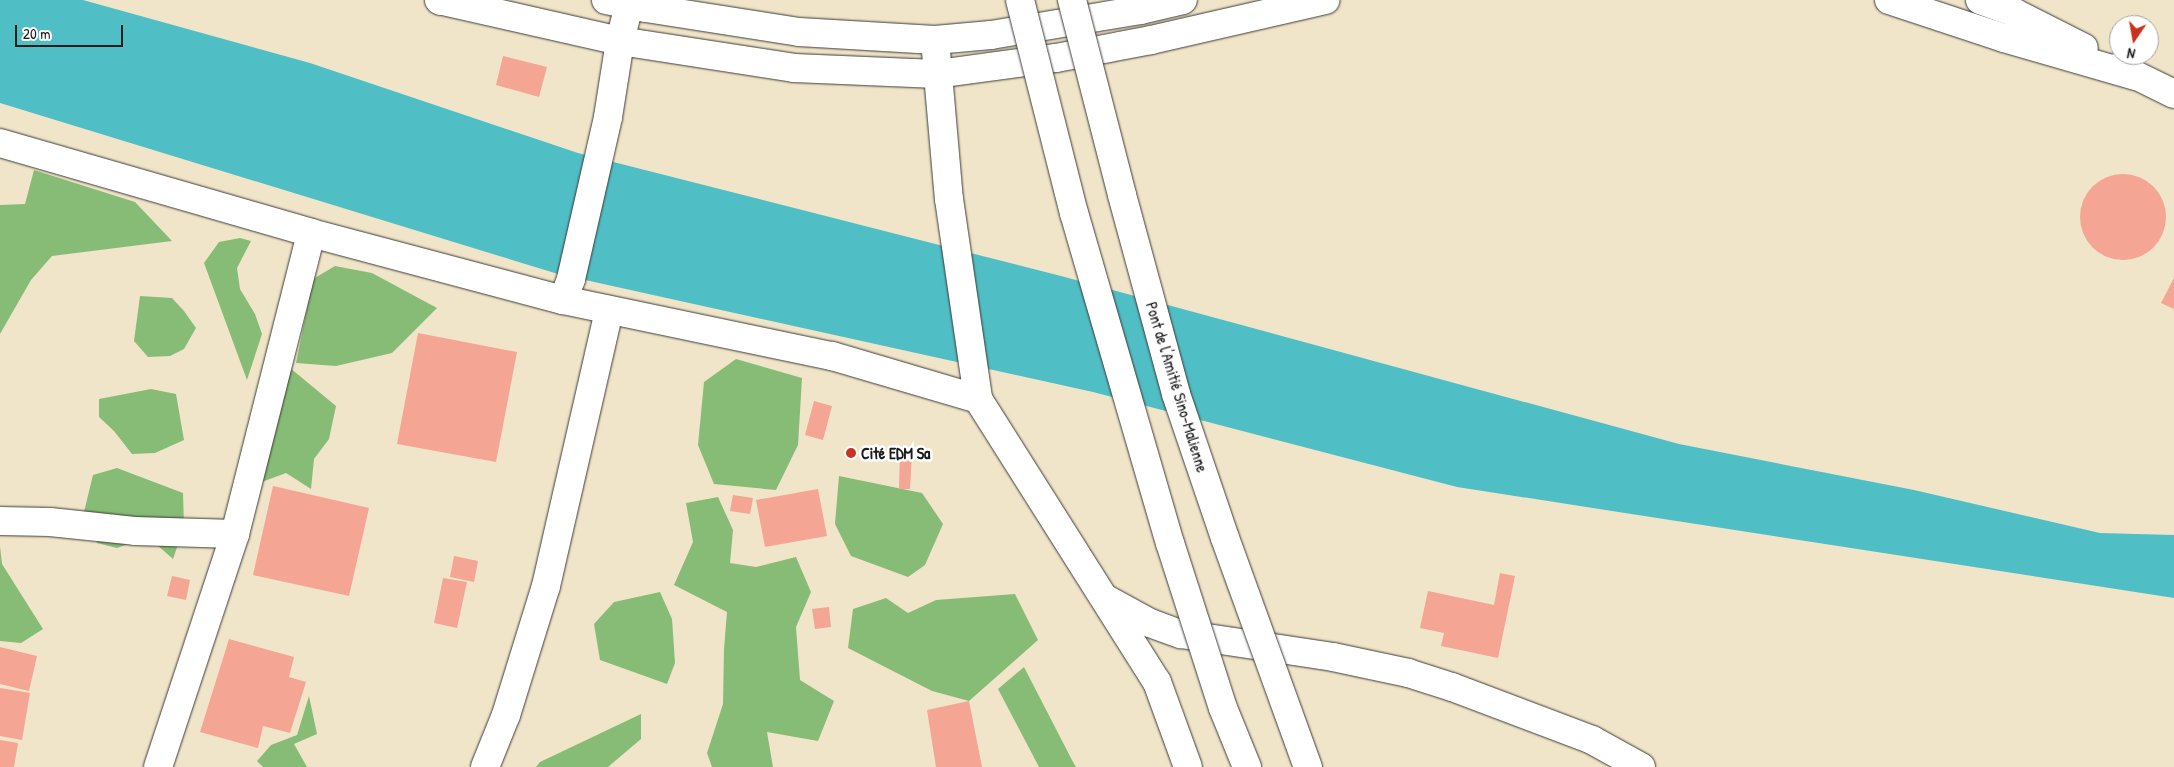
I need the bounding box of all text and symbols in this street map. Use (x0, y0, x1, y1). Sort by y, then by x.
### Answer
scale bar (18, 15, 125, 47)
north arrow (2109, 15, 2159, 65)
text: 20 m (23, 23, 50, 44)
text: N (2125, 44, 2137, 64)
street label: Pont de l'Amitié Sino-Malienne (1142, 300, 1212, 474)
place label: Cité EDM Sa (861, 443, 930, 463)
marker: Cité EDM Sa (845, 447, 857, 459)

